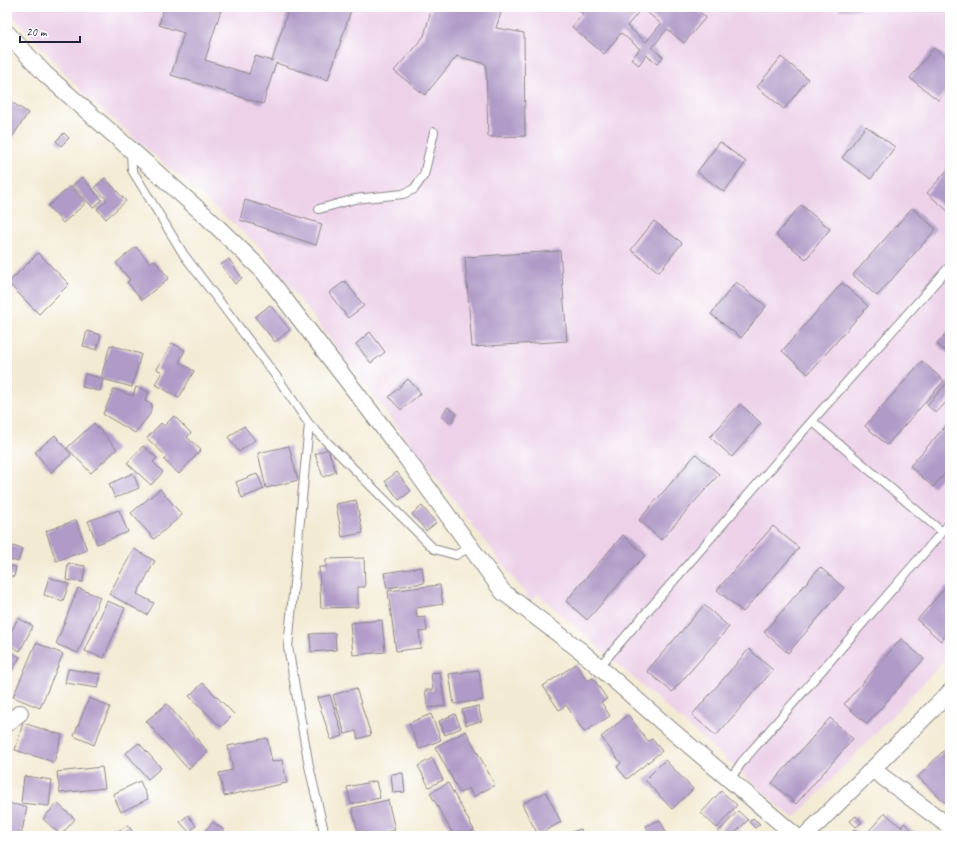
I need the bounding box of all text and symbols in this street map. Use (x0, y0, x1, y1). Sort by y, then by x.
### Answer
scale bar (20, 18, 80, 44)
text: 20 m (26, 24, 48, 40)

